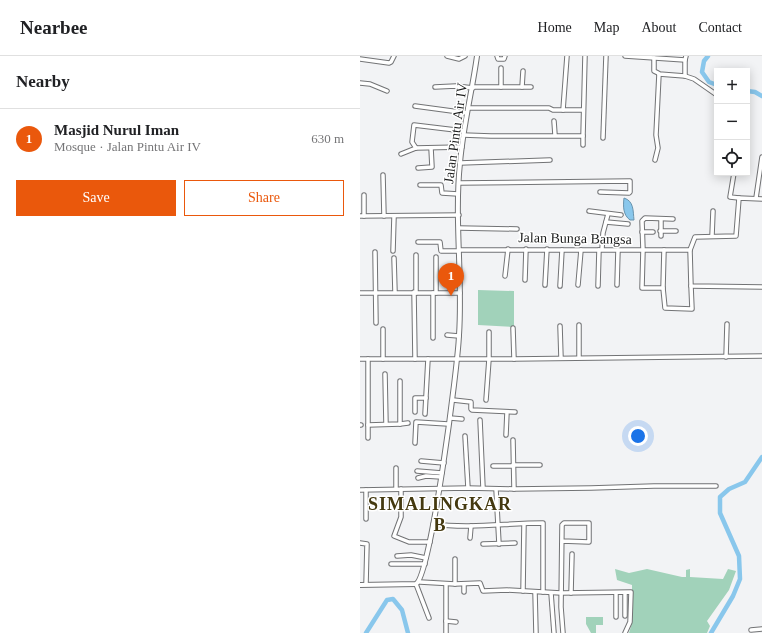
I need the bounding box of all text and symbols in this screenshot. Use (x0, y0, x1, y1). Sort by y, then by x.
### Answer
text: Nearbee (20, 17, 88, 38)
text: Home (538, 20, 572, 35)
text: Map (594, 20, 619, 35)
text: About (641, 20, 676, 35)
text: Contact (698, 20, 742, 35)
map controls (714, 68, 750, 176)
button: + (714, 68, 750, 104)
text: Nearby (16, 72, 70, 91)
street label: Jalan Pintu Air IV (441, 82, 470, 184)
button: − (714, 104, 750, 140)
text: Masjid Nurul Iman (54, 122, 179, 138)
text: 1 (26, 131, 32, 146)
text: 630 m (311, 131, 344, 146)
text: Mosque · Jalan Pintu Air IV (54, 139, 201, 154)
button: locate (714, 140, 750, 176)
button: Save (16, 180, 176, 216)
button: Share (184, 180, 344, 216)
street label: Jalan Bunga Bangsa (518, 230, 633, 247)
pin: 1 (438, 263, 464, 296)
your location (628, 426, 648, 446)
district label: SIMALINGKAR B (368, 494, 512, 535)

